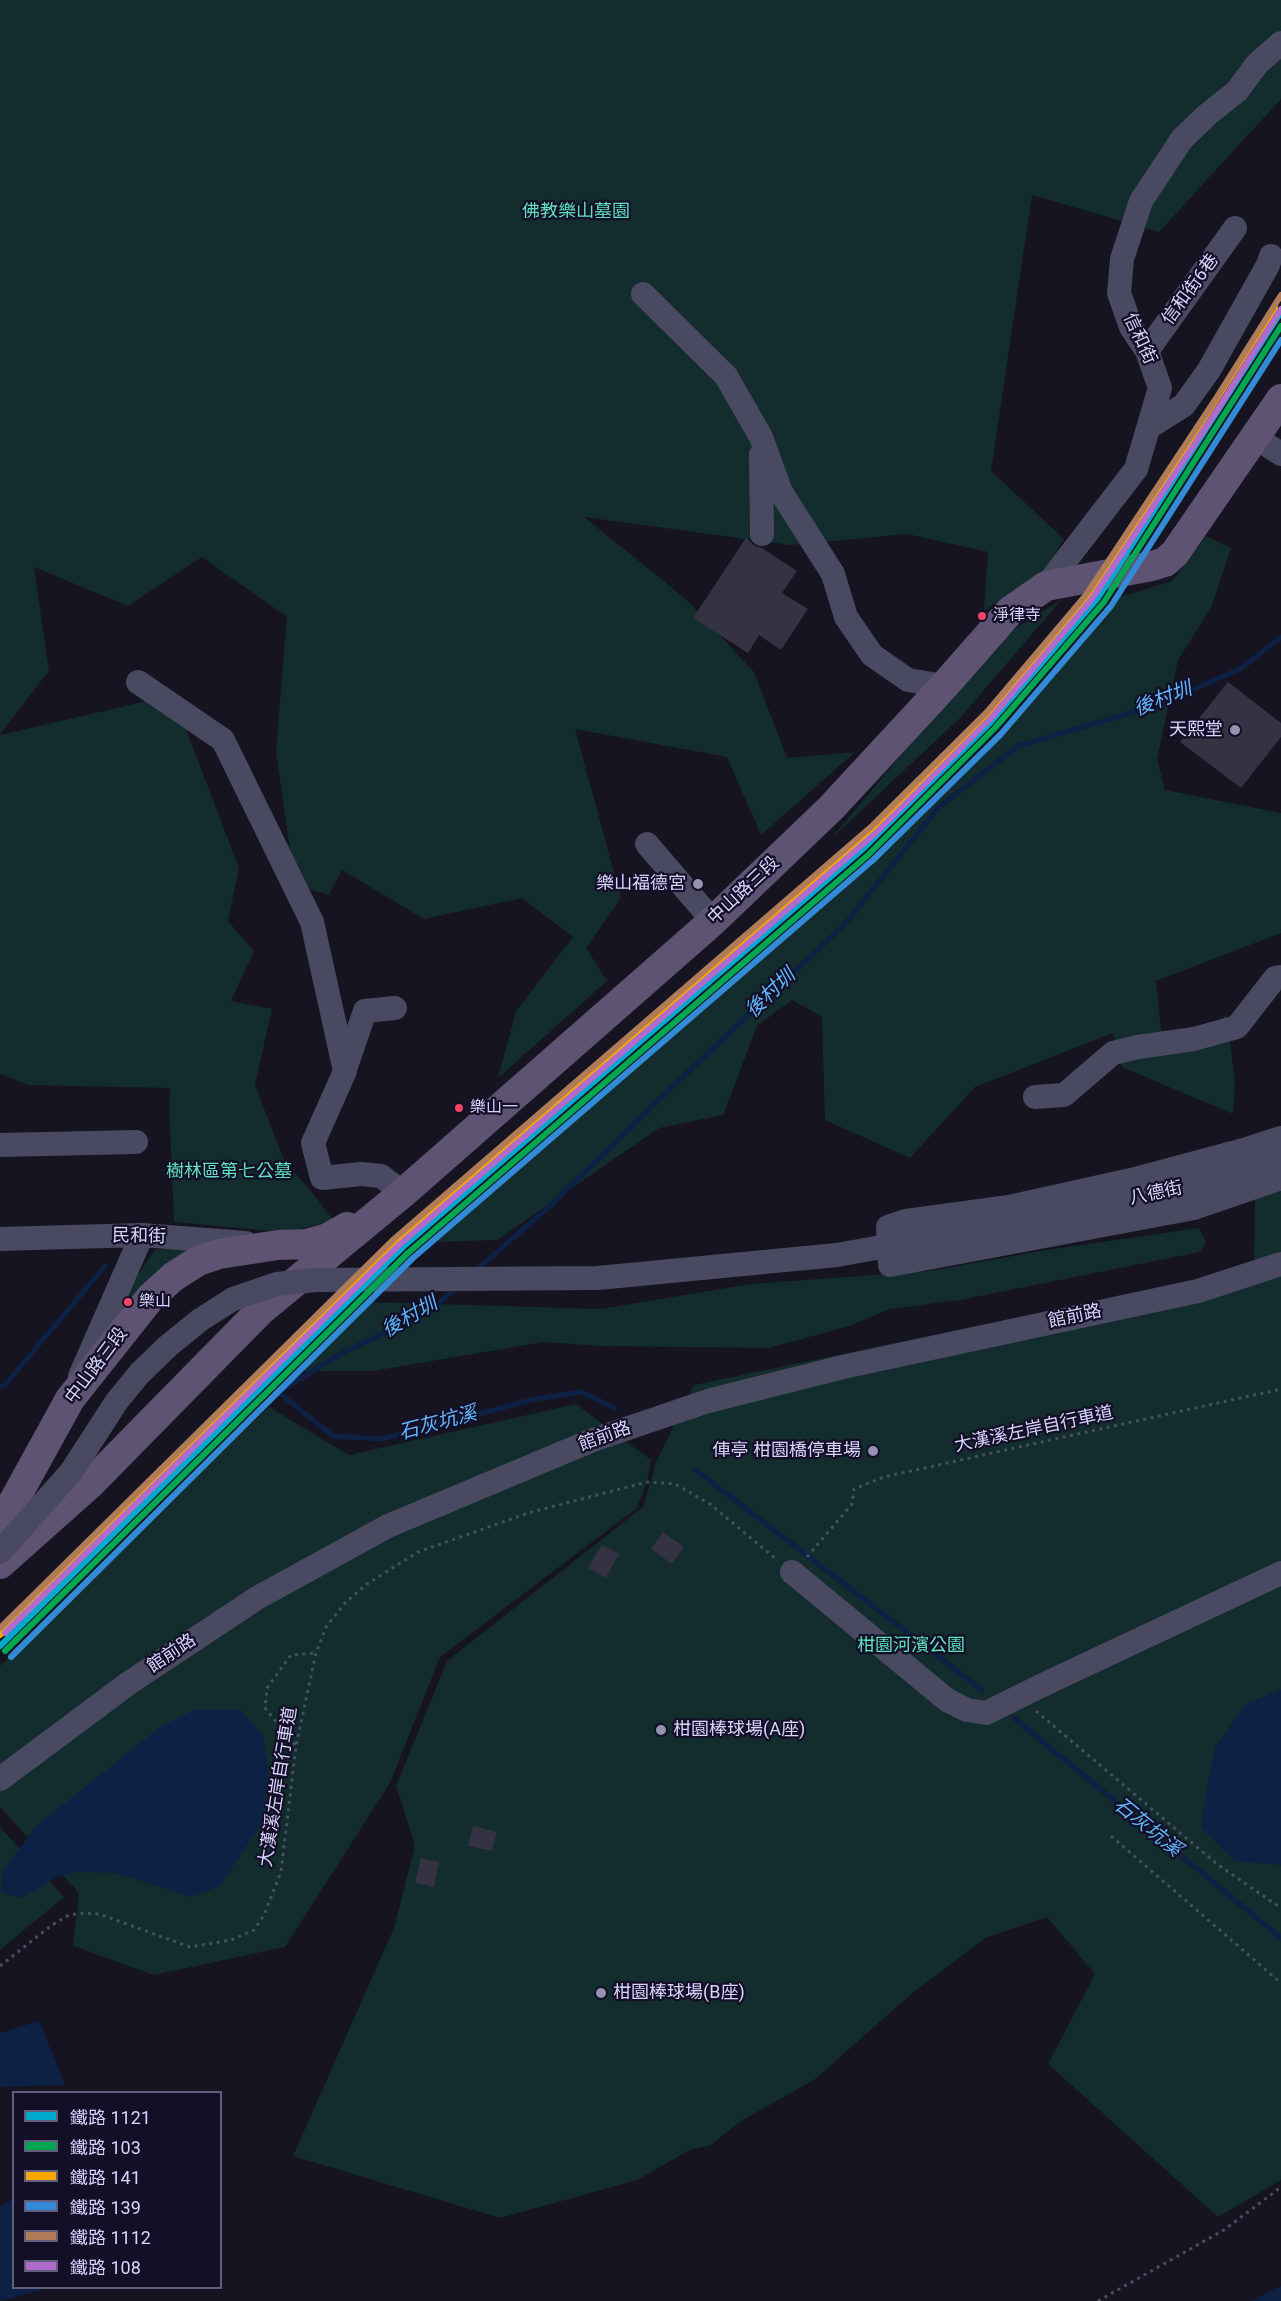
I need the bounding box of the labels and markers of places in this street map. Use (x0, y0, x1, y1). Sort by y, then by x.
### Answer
place label: 淨律寺 (993, 606, 1041, 626)
marker: 淨律寺 (976, 610, 988, 622)
place label: 天熙堂 (1169, 719, 1223, 741)
marker: 天熙堂 (1228, 723, 1242, 737)
place label: 樂山福德宮 (596, 873, 686, 895)
marker: 樂山福德宮 (691, 877, 705, 891)
place label: 樂山一 (470, 1098, 518, 1118)
marker: 樂山一 (453, 1102, 465, 1114)
place label: 樂山 (139, 1292, 171, 1312)
marker: 樂山 (122, 1296, 134, 1308)
place label: 俥亭 柑園橋停車場 (713, 1440, 861, 1462)
marker: 俥亭 柑園橋停車場 (866, 1444, 880, 1458)
place label: 柑園棒球場(A座) (673, 1719, 805, 1741)
marker: 柑園棒球場(A座) (654, 1723, 668, 1737)
place label: 柑園棒球場(B座) (613, 1982, 745, 2004)
marker: 柑園棒球場(B座) (594, 1986, 608, 2000)

